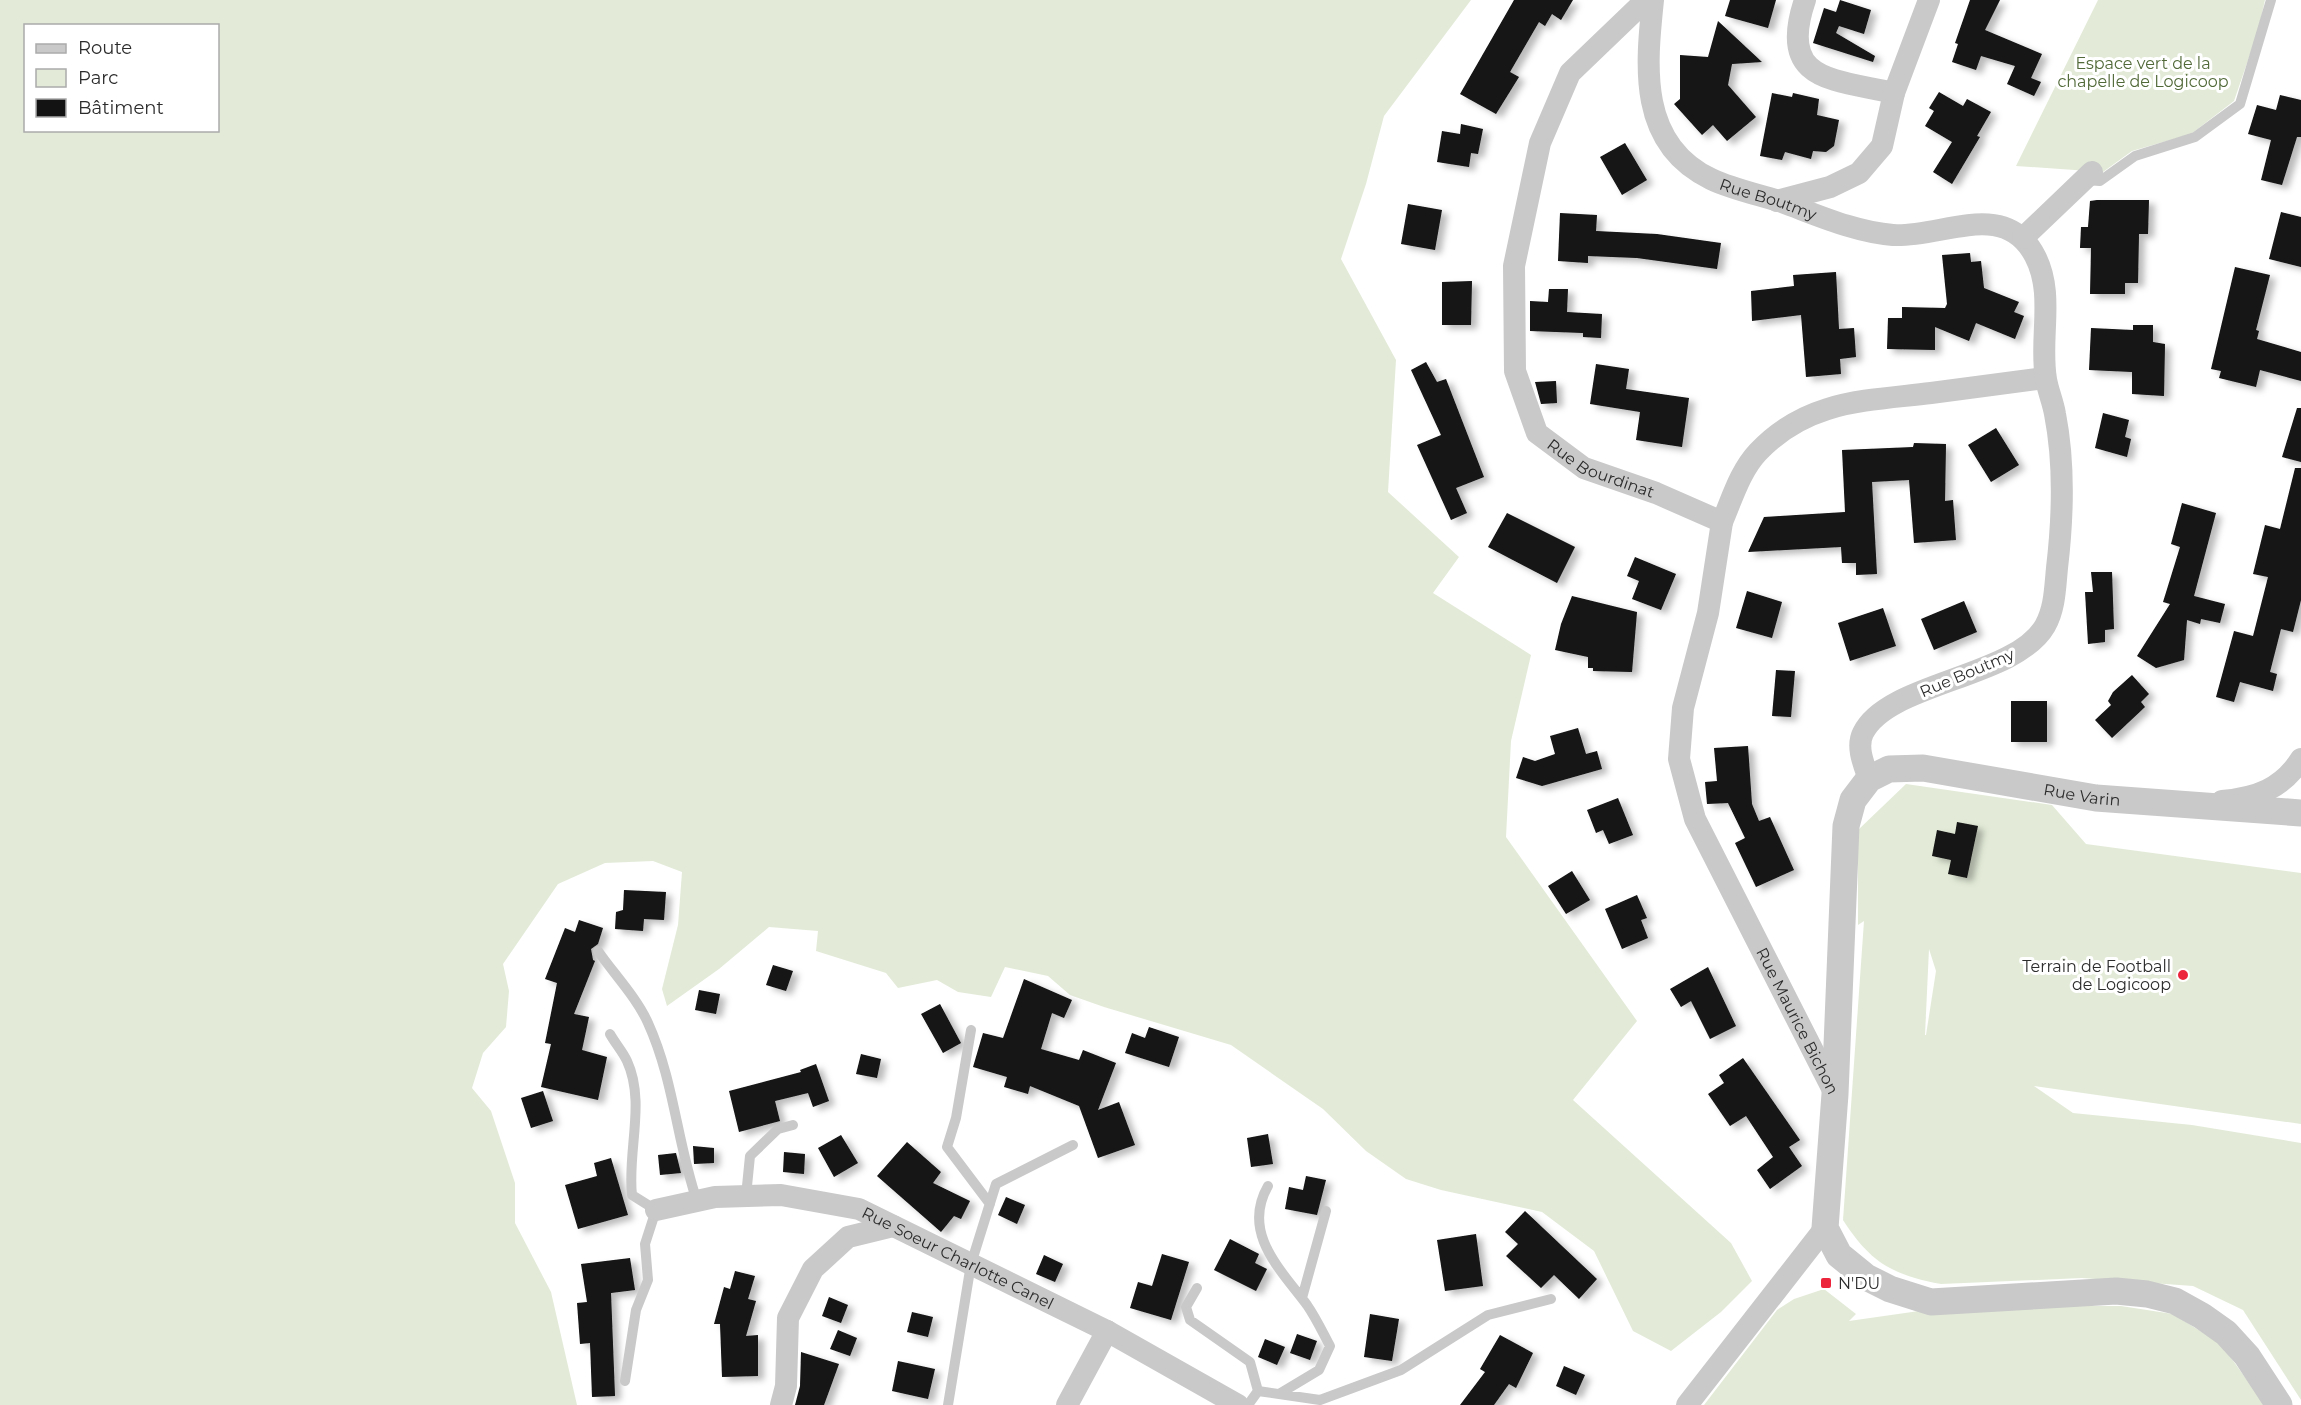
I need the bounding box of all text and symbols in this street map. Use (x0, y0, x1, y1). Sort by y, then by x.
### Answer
legend (24, 24, 219, 132)
text: Route (78, 37, 132, 59)
park label: Espace vert de la chapelle de Logicoop (2057, 54, 2229, 91)
text: Parc (78, 67, 118, 89)
text: Bâtiment (78, 97, 164, 119)
street label: Rue Boutmy (1717, 174, 1820, 224)
street label: Rue Bourdinat (1544, 435, 1657, 501)
street label: Rue Boutmy (1917, 644, 2017, 701)
street label: Rue Varin (2042, 780, 2121, 809)
street label: Rue Maurice Bichon (1753, 944, 1843, 1097)
place label: Terrain de Football de Logicoop (2022, 957, 2171, 994)
marker: Terrain de Football de Logicoop (2176, 968, 2190, 982)
street label: Rue Soeur Charlotte Canel (859, 1203, 1057, 1313)
place label: N'DU (1838, 1274, 1880, 1293)
marker: N'DU (1819, 1276, 1833, 1290)

